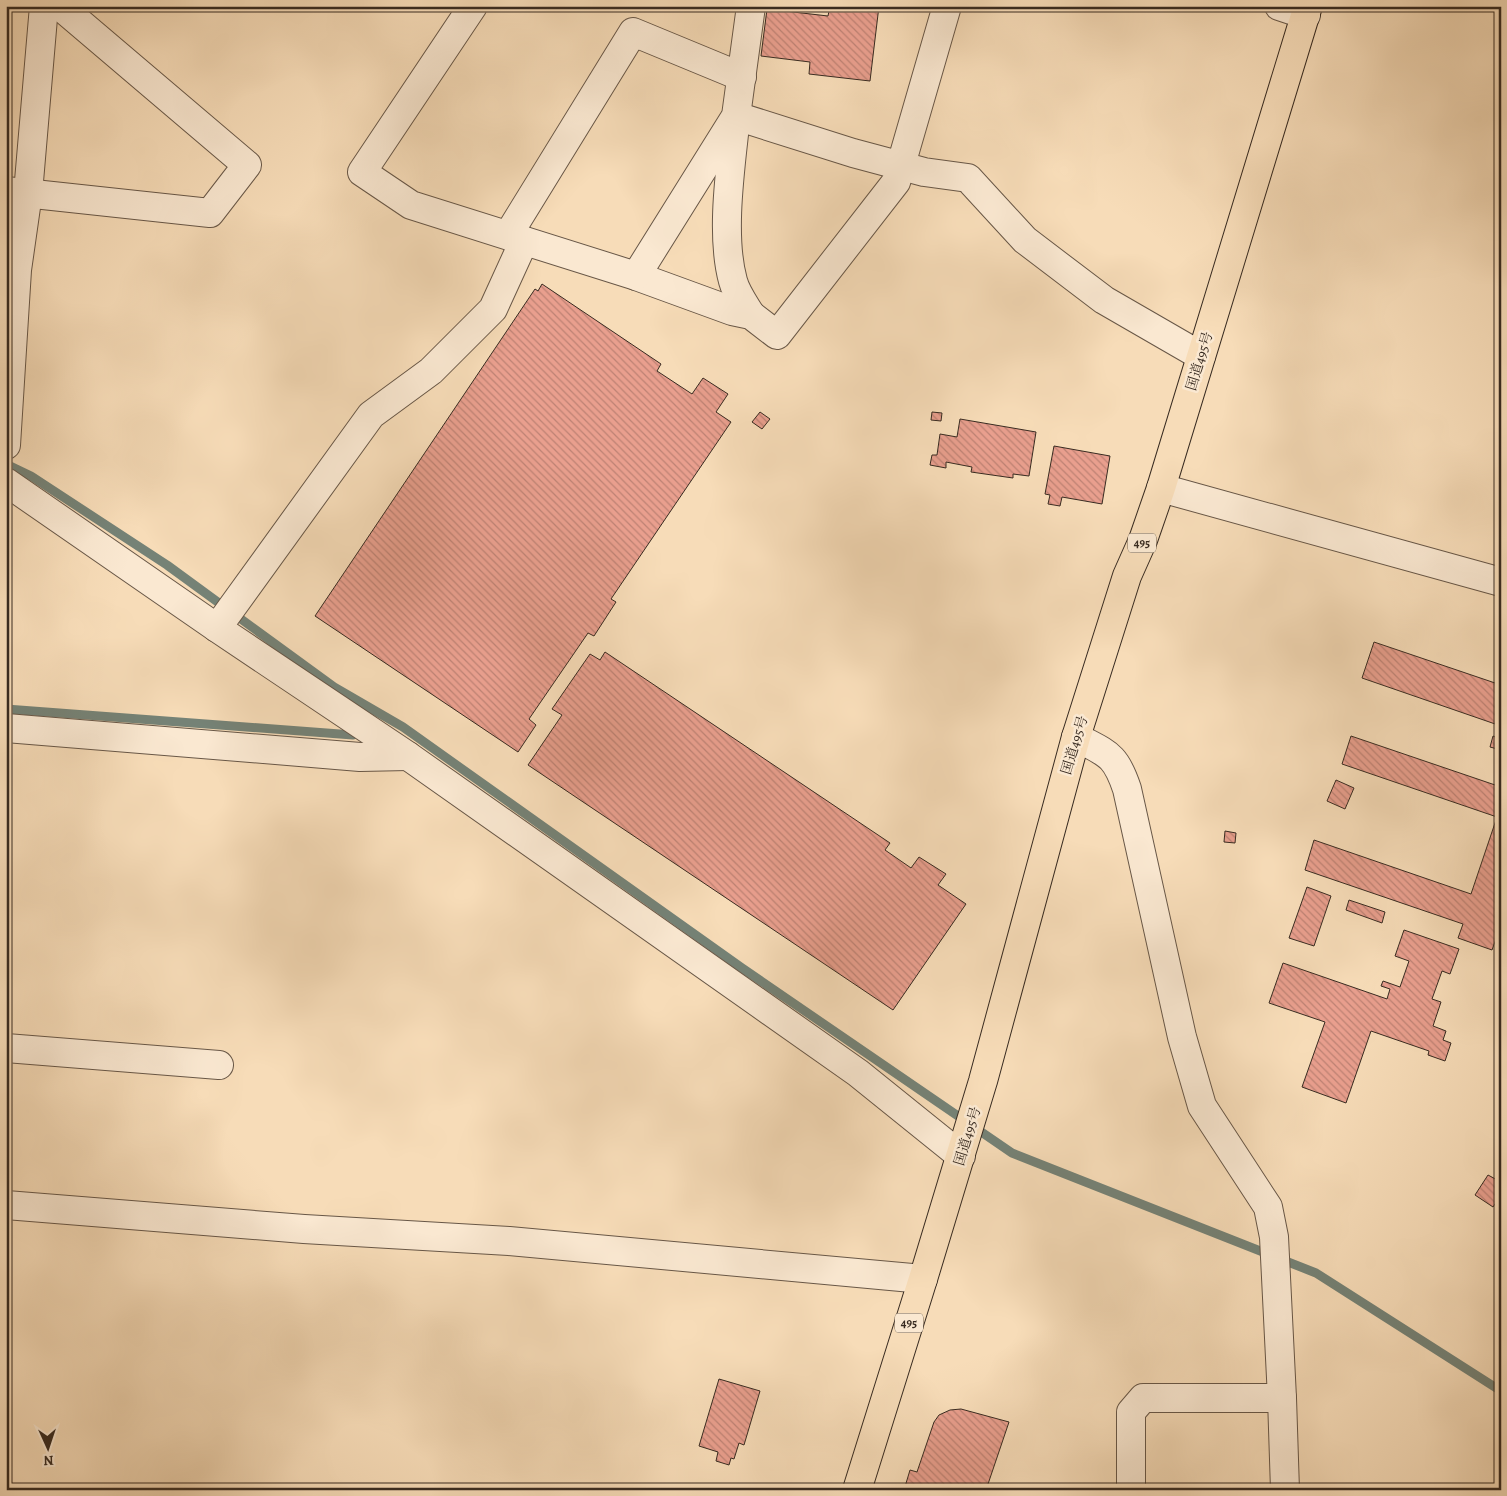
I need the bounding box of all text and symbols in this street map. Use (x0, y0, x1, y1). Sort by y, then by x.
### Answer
street label: 国道495号 (1182, 329, 1217, 393)
road number: 495 (1128, 534, 1156, 552)
street label: 国道495号 (1057, 713, 1092, 777)
street label: 国道495号 (950, 1104, 985, 1168)
road number: 495 (895, 1314, 923, 1332)
north arrow (22, 1424, 72, 1474)
text: N (43, 1451, 54, 1470)

